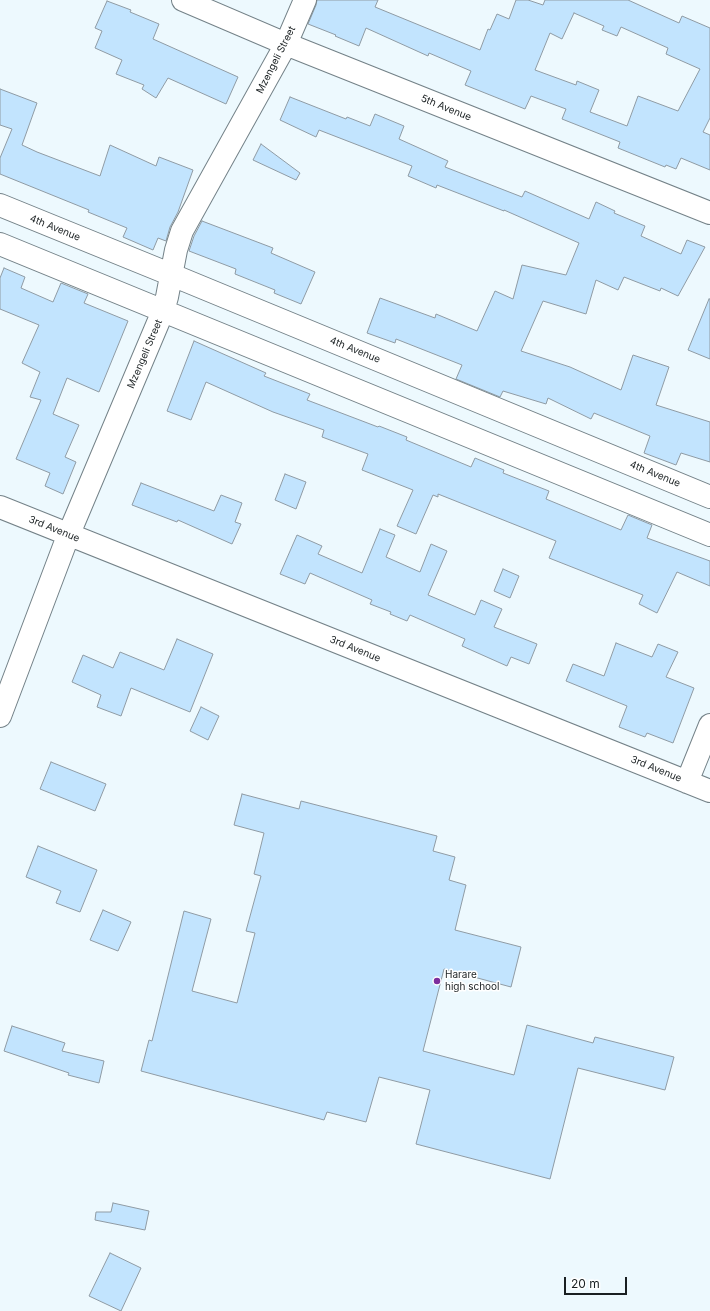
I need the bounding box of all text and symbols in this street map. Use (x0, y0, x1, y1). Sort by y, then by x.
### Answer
street label: Mzengeli Street (254, 24, 298, 96)
street label: 5th Avenue (419, 92, 473, 124)
street label: 4th Avenue (28, 212, 82, 244)
street label: Mzengeli Street (125, 318, 165, 390)
street label: 4th Avenue (328, 334, 382, 366)
street label: 4th Avenue (628, 458, 682, 490)
street label: 3rd Avenue (27, 513, 81, 545)
street label: 3rd Avenue (328, 633, 382, 665)
street label: 3rd Avenue (629, 753, 683, 785)
place label: Harare high school (445, 969, 500, 992)
marker: Harare high school (432, 976, 442, 986)
scale bar (566, 1269, 629, 1295)
text: 20 m (571, 1276, 600, 1291)

